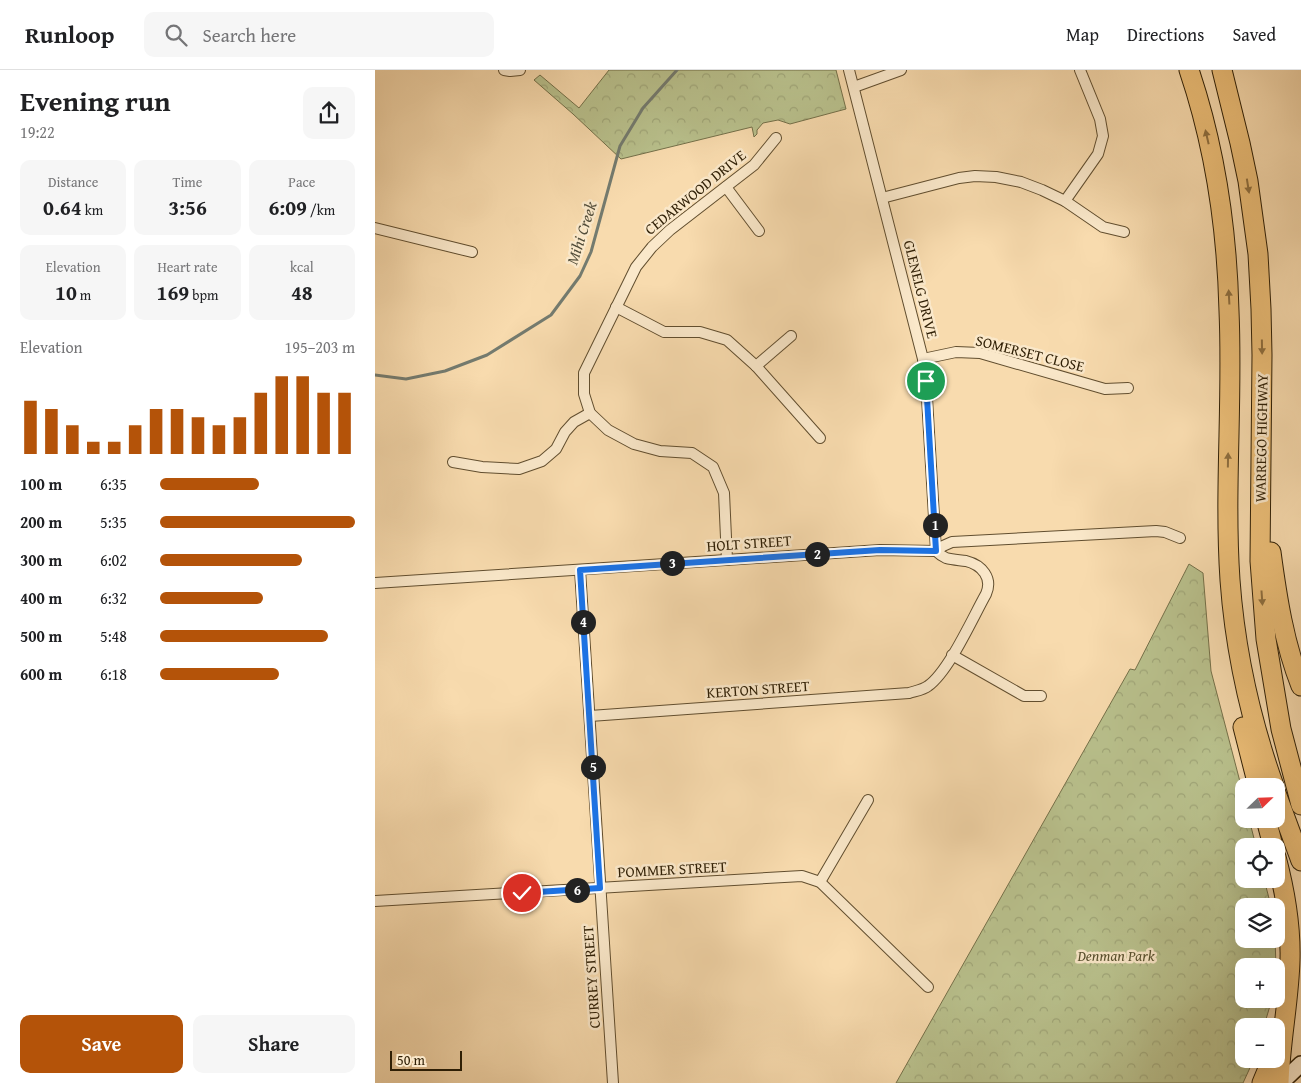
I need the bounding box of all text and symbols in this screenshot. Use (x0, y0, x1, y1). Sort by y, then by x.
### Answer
search box (144, 12, 494, 57)
text: Runloop (25, 17, 114, 52)
icon: search (162, 21, 190, 49)
text: Search here (202, 21, 296, 49)
text: Map (1066, 21, 1099, 48)
text: Directions (1127, 21, 1204, 48)
text: Saved (1232, 21, 1276, 48)
text: Evening run (20, 80, 171, 121)
button: share (303, 87, 355, 139)
text: 19:22 (20, 120, 55, 144)
one-way arrow (1203, 129, 1211, 144)
street label: CEDARWOOD DRIVE (640, 144, 750, 239)
text: Distance (48, 172, 98, 192)
text: Time (173, 172, 202, 192)
text: Pace (288, 172, 315, 192)
one-way arrow (1245, 178, 1253, 194)
text: 0.64 (43, 192, 82, 223)
text: 3:56 (168, 192, 207, 223)
text: 6:09 (268, 192, 307, 223)
water label: Mihi Creek (560, 198, 603, 268)
text: km (82, 200, 103, 220)
text: /km (307, 200, 335, 220)
street label: GLENELG DRIVE (899, 238, 943, 341)
text: Elevation (46, 257, 101, 277)
text: Heart rate (157, 257, 218, 277)
text: kcal (290, 257, 314, 277)
text: 10 (55, 277, 77, 308)
text: 169 (157, 277, 189, 308)
text: 48 (291, 277, 313, 308)
text: m (77, 285, 91, 305)
text: bpm (189, 285, 218, 305)
one-way arrow (1224, 289, 1232, 305)
street label: SOMERSET CLOSE (974, 329, 1087, 377)
text: Elevation (20, 335, 83, 359)
text: 195–203 m (285, 335, 355, 359)
one-way arrow (1258, 340, 1266, 356)
pin (905, 360, 947, 402)
icon: arrive (912, 367, 940, 395)
street label: WARREGO HIGHWAY (1249, 374, 1273, 502)
one-way arrow (1224, 452, 1232, 468)
text: 100 m (20, 472, 62, 496)
text: 6:35 (100, 472, 127, 496)
text: 200 m (20, 510, 62, 534)
text: 5:35 (100, 510, 127, 534)
pin: 1 (923, 512, 947, 538)
text: 1 (932, 515, 939, 535)
street label: HOLT STREET (706, 530, 793, 556)
pin: 2 (805, 542, 829, 566)
text: 2 (814, 544, 821, 564)
text: 300 m (20, 548, 62, 572)
text: 6:02 (100, 548, 127, 572)
pin: 3 (659, 550, 685, 576)
text: 3 (669, 553, 676, 573)
text: 400 m (20, 586, 62, 610)
text: 6:32 (100, 586, 127, 610)
one-way arrow (1259, 590, 1267, 606)
pin: 4 (571, 610, 595, 634)
text: 4 (580, 612, 587, 632)
text: 500 m (20, 624, 62, 648)
text: 5:48 (100, 624, 127, 648)
text: 600 m (20, 662, 62, 686)
text: 6:18 (100, 662, 127, 686)
street label: KERTON STREET (706, 675, 811, 703)
pin: 5 (581, 754, 605, 780)
text: 5 (590, 757, 597, 777)
north arrow (1235, 778, 1285, 828)
map controls (1235, 778, 1285, 1068)
button: locate (1235, 838, 1285, 888)
street label: POMMER STREET (617, 856, 728, 882)
pin (501, 872, 543, 914)
pin: 6 (565, 878, 589, 902)
icon: check (508, 879, 536, 907)
text: 6 (574, 880, 581, 900)
button: layers (1235, 898, 1285, 948)
street label: CURREY STREET (577, 924, 605, 1029)
park label: Denman Park (1076, 945, 1155, 966)
button: + (1235, 958, 1285, 1008)
button: Save (20, 1015, 183, 1073)
button: Share (193, 1015, 355, 1073)
button: − (1235, 1018, 1285, 1068)
scale bar (390, 1048, 463, 1071)
text: 50 m (397, 1050, 425, 1070)

